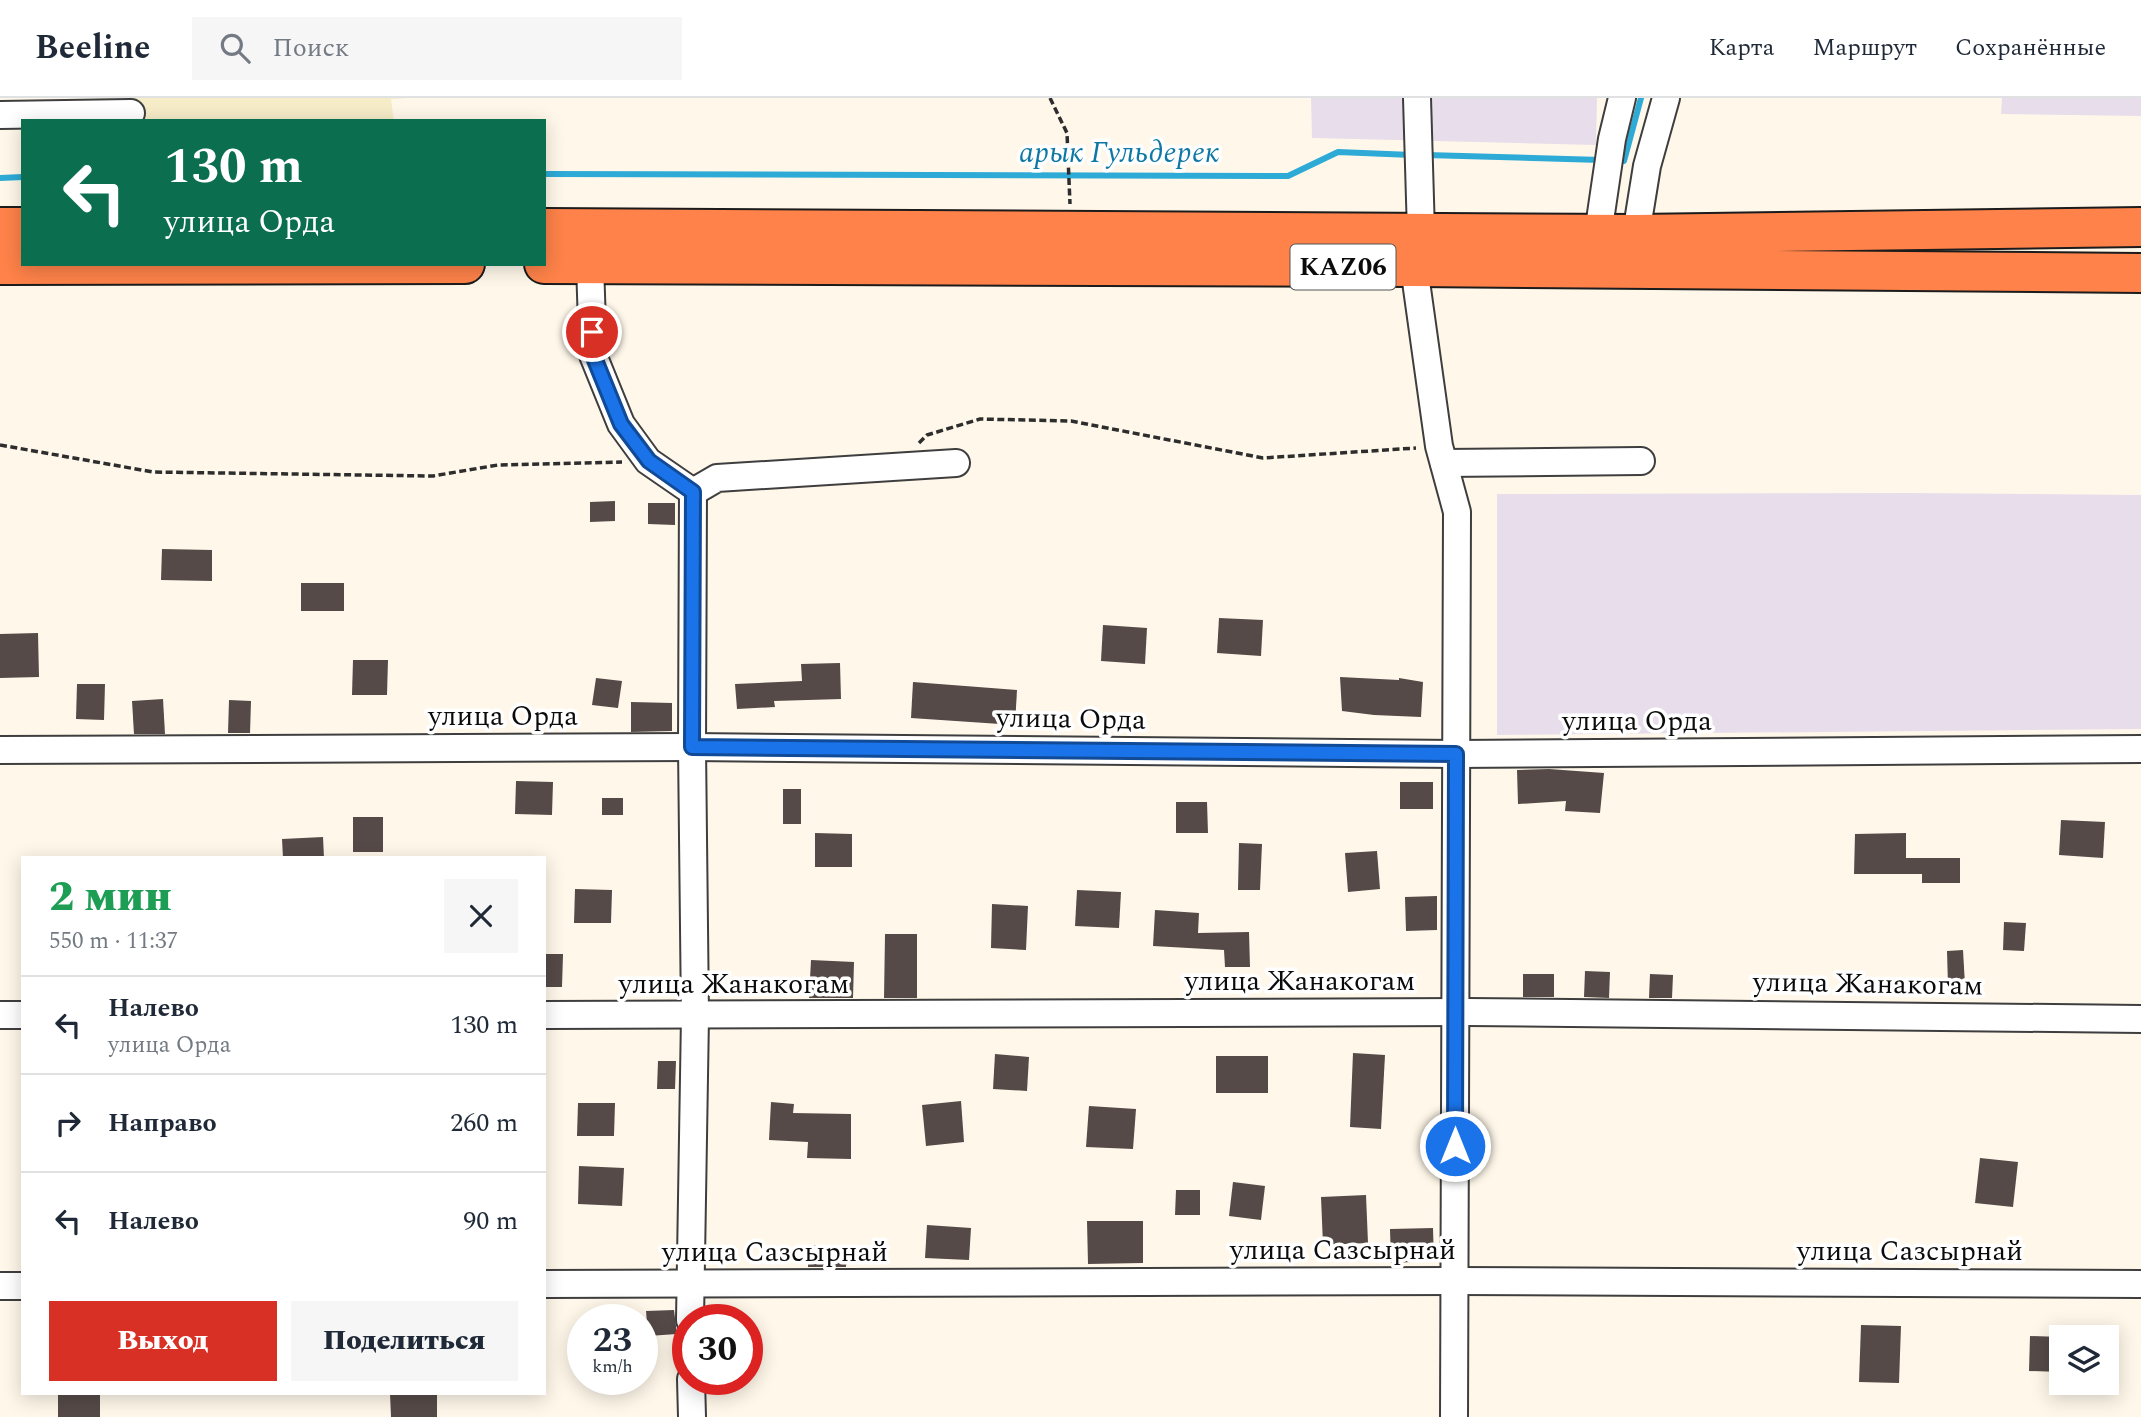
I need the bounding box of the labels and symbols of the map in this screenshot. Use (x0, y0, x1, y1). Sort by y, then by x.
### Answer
water label: арык Гульдерек (1019, 130, 1219, 176)
road number: KАZ06 (1290, 244, 1396, 290)
pin (562, 302, 622, 362)
street label: улица Орда (427, 695, 578, 738)
street label: улица Орда (995, 696, 1147, 742)
street label: улица Орда (1561, 700, 1712, 743)
street label: улица Жанакогам (1184, 960, 1415, 1003)
street label: улица Жанакогам (1751, 960, 1984, 1008)
street label: улица Жанакогам (618, 963, 849, 1006)
position arrow (1418, 1109, 1492, 1183)
street label: улица Сазсырнай (1229, 1229, 1456, 1272)
street label: улица Сазсырнай (1796, 1230, 2023, 1273)
street label: улица Сазсырнай (661, 1231, 888, 1274)
speed limit sign: 30 (672, 1304, 763, 1395)

